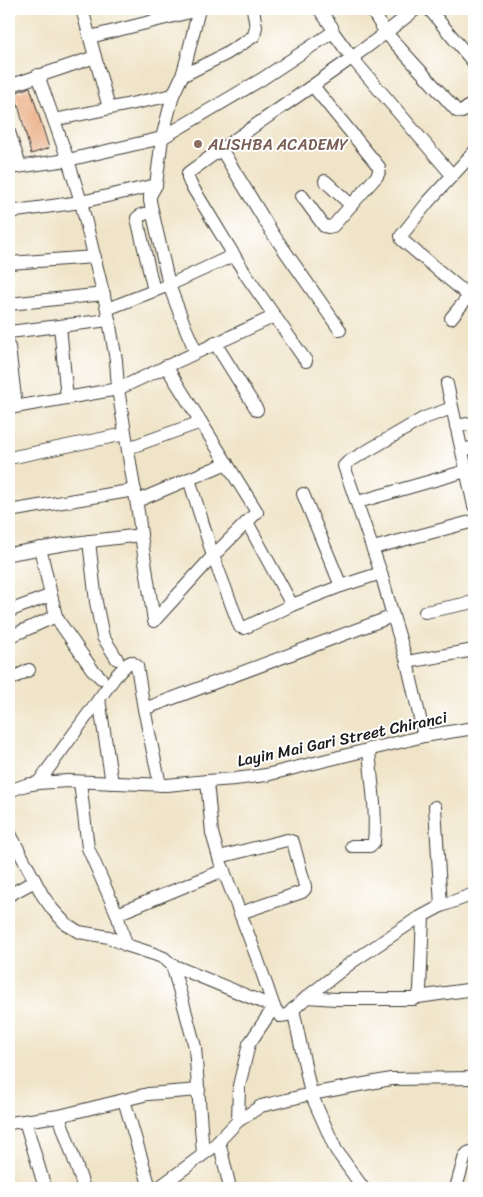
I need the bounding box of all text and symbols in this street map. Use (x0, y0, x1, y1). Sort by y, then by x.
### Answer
place label: ALISHBA ACADEMY (207, 130, 349, 159)
marker: ALISHBA ACADEMY (192, 138, 204, 150)
street label: Layin Mai Gari Street Chiranci (234, 702, 450, 775)

